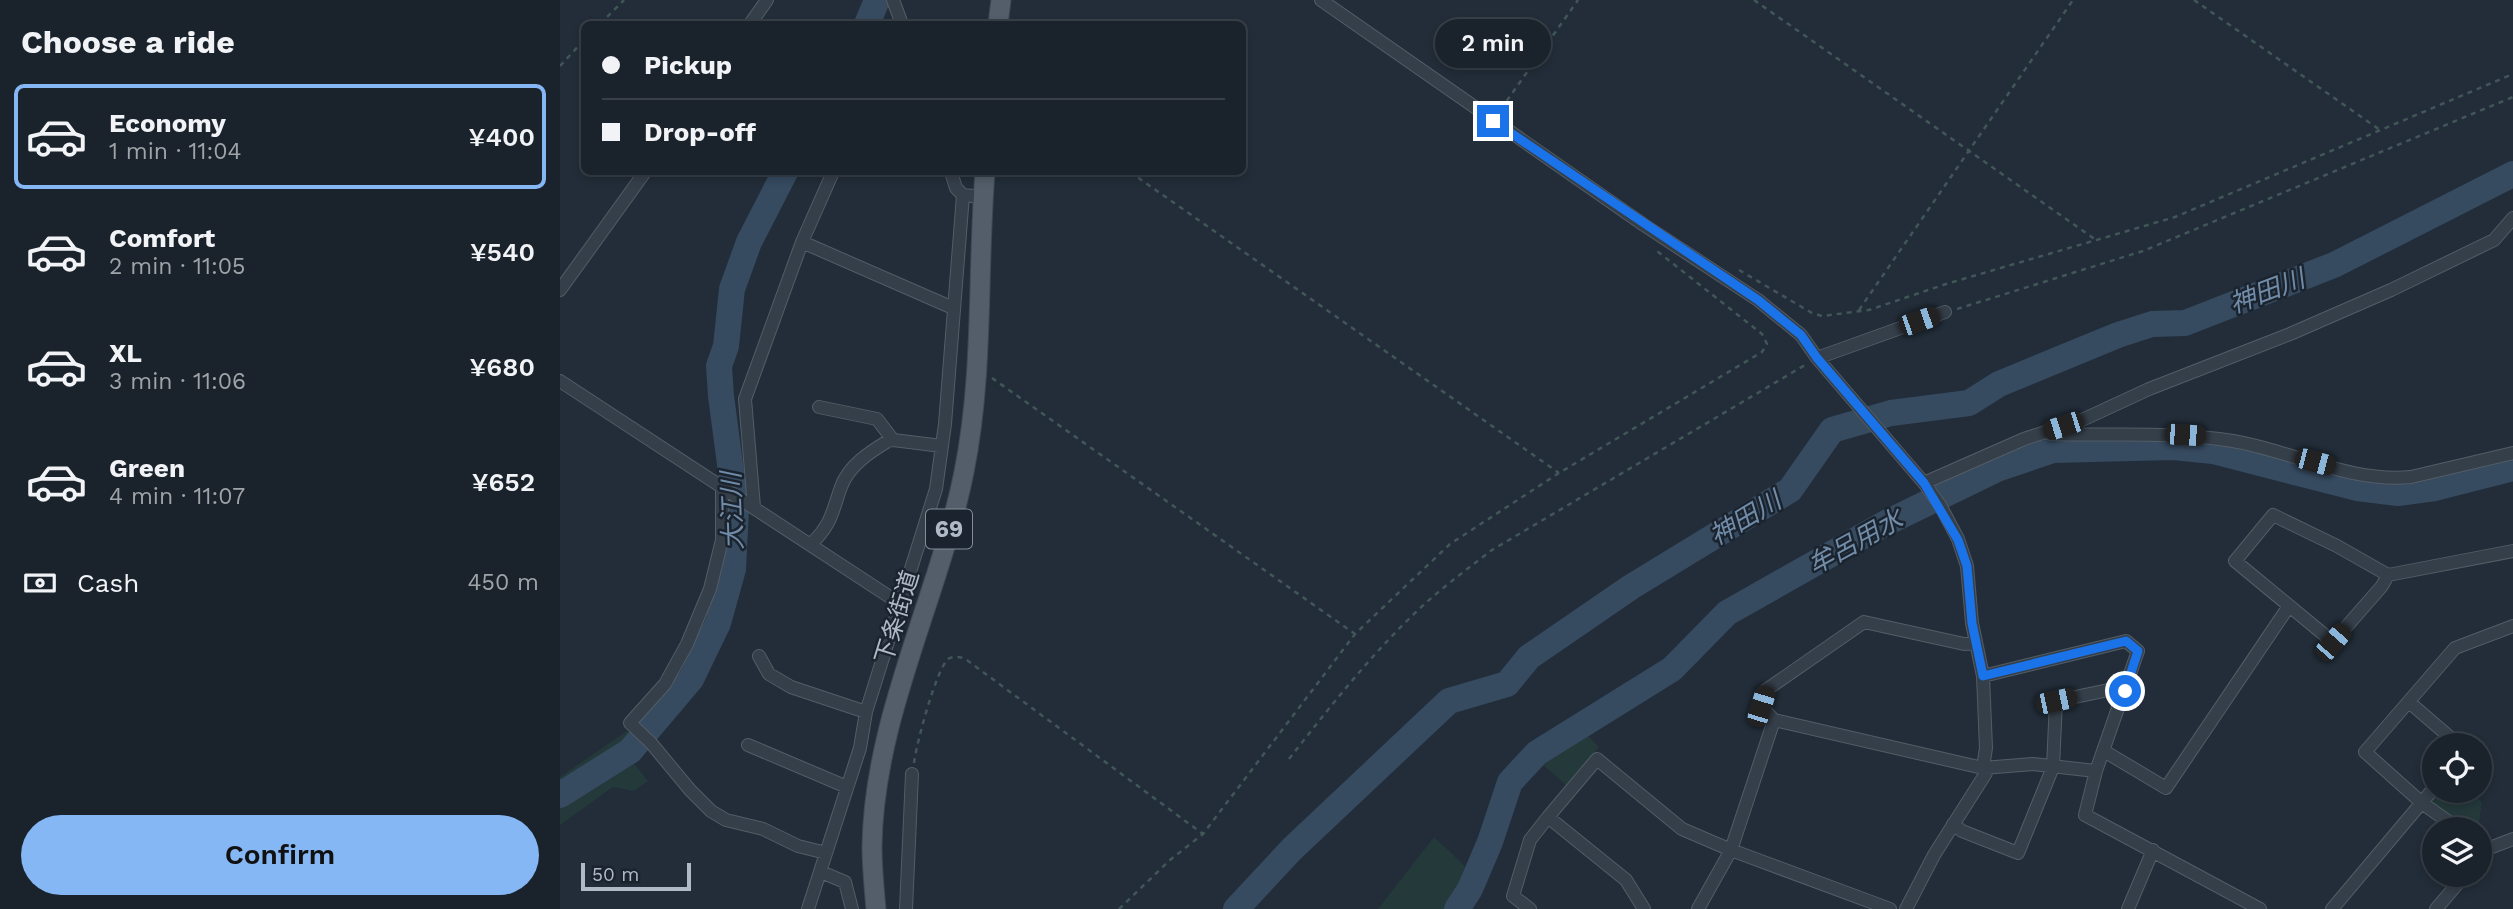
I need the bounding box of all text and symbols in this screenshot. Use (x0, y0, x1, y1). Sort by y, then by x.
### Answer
callout: 2 min (1435, 19, 1551, 68)
text: Choose a ride (21, 23, 235, 61)
text: 2 min (1461, 30, 1525, 57)
text: Pickup (644, 50, 732, 80)
icon: car (25, 105, 88, 168)
route end (1477, 105, 1509, 137)
text: Economy (109, 108, 226, 138)
text: Drop-off (644, 117, 756, 147)
text: ¥400 (469, 122, 535, 152)
text: 1 min · 11:04 (109, 138, 242, 165)
icon: car (25, 220, 88, 283)
text: Comfort (109, 223, 215, 253)
text: ¥540 (470, 237, 535, 267)
text: 2 min · 11:05 (109, 253, 245, 280)
water label: 神田川 (2225, 262, 2312, 319)
car (1896, 304, 1943, 338)
icon: car (25, 335, 88, 398)
text: XL (109, 338, 142, 368)
text: ¥680 (469, 352, 535, 382)
text: 3 min · 11:06 (109, 368, 246, 395)
car (2040, 410, 2087, 442)
car (2164, 423, 2207, 447)
car (2292, 446, 2339, 478)
icon: car (25, 450, 88, 513)
text: Green (109, 453, 185, 483)
text: ¥652 (472, 467, 535, 497)
water label: 大江川 (716, 469, 748, 551)
text: 4 min · 11:07 (109, 483, 245, 510)
water label: 神田川 (1704, 484, 1789, 551)
water label: 牟呂用水 (1802, 502, 1910, 580)
road number: 69 (926, 509, 972, 548)
icon: cash (21, 564, 59, 602)
street label: 下条街道 (870, 567, 924, 667)
text: Cash (77, 568, 139, 598)
text: 450 m (467, 569, 539, 596)
car (2312, 619, 2355, 665)
route start (2109, 675, 2141, 707)
car (1745, 683, 1778, 729)
car (2034, 686, 2079, 716)
map controls (2422, 733, 2492, 887)
button: locate (2422, 733, 2492, 803)
button: Confirm (21, 815, 539, 895)
button: layers (2422, 817, 2492, 887)
scale bar (581, 860, 691, 892)
text: 50 m (592, 863, 639, 886)

